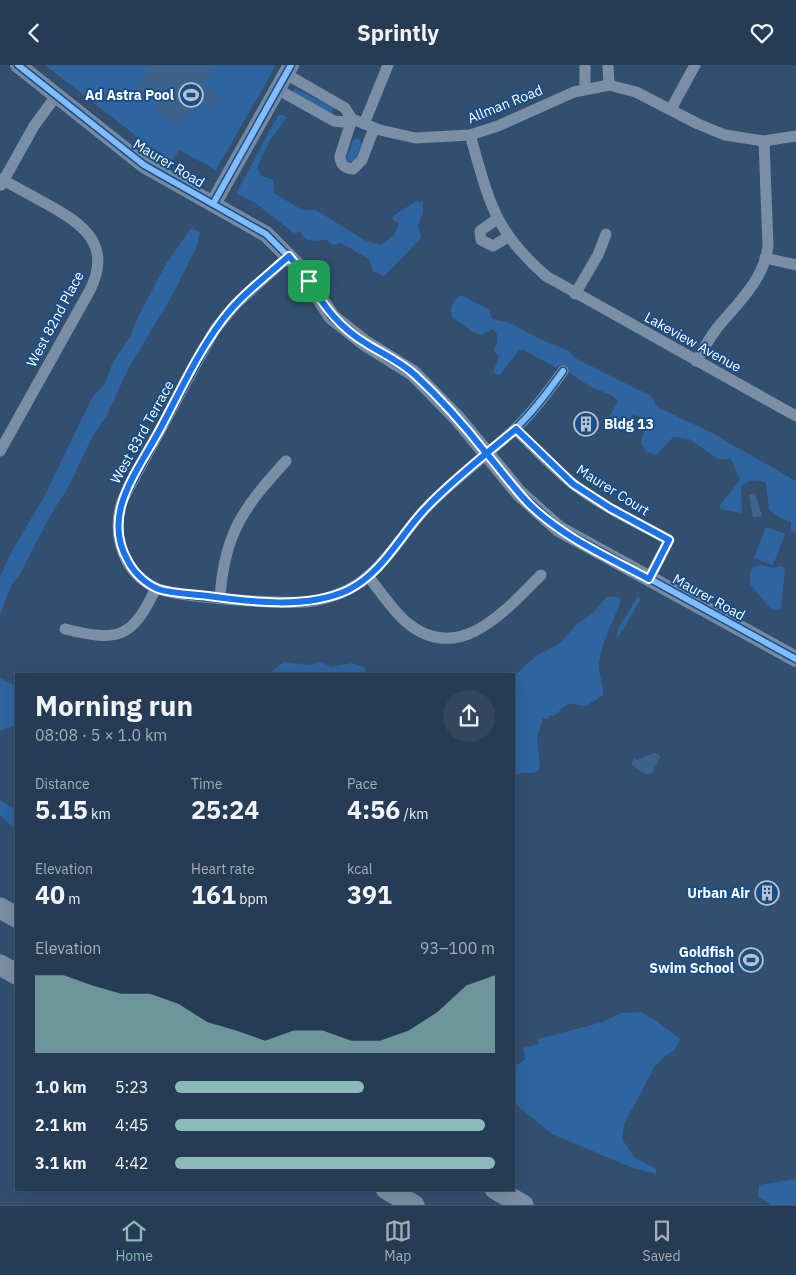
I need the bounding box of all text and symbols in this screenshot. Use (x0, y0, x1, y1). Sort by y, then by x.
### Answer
text: Sprintly (357, 18, 439, 47)
icon: back (20, 19, 48, 47)
icon: heart (748, 19, 776, 47)
street label: Allman Road (465, 81, 545, 127)
sports icon: Ad Astra Pool (178, 82, 204, 108)
place label: Ad Astra Pool (85, 86, 174, 104)
street label: Maurer Road (130, 135, 208, 191)
pin (288, 260, 330, 302)
icon: arrive (295, 267, 323, 295)
street label: West 82nd Place (22, 268, 88, 370)
street label: Lakeview Avenue (641, 308, 745, 376)
street label: West 83rd Terrace (106, 377, 178, 487)
building icon: Bldg 13 (573, 411, 599, 437)
place label: Bldg 13 (604, 415, 654, 433)
street label: Maurer Court (573, 460, 653, 520)
street label: Maurer Road (670, 570, 748, 624)
text: Morning run (35, 687, 193, 724)
button: share (443, 690, 495, 742)
text: 08:08 · 5 × 1.0 km (35, 725, 167, 745)
text: Distance (35, 775, 90, 793)
text: Time (191, 775, 222, 793)
text: Pace (347, 775, 377, 793)
text: 5.15 (35, 793, 88, 826)
text: 25:24 (191, 793, 259, 826)
text: 4:56 (347, 793, 400, 826)
text: km (88, 805, 111, 823)
text: /km (400, 805, 429, 823)
text: Elevation (35, 860, 93, 878)
text: Heart rate (191, 860, 255, 878)
text: kcal (347, 860, 372, 878)
text: 40 (35, 878, 65, 911)
text: 161 (191, 878, 236, 911)
text: 391 (347, 878, 392, 911)
building icon: Urban Air (754, 880, 780, 906)
place label: Urban Air (687, 884, 750, 902)
text: m (65, 890, 81, 908)
text: bpm (236, 890, 268, 908)
text: Elevation (35, 938, 101, 958)
text: 93–100 m (420, 938, 495, 958)
place label: Goldfish Swim School (649, 943, 734, 977)
sports icon: Goldfish Swim School (738, 947, 764, 973)
text: 1.0 km (35, 1077, 86, 1097)
text: 5:23 (115, 1077, 148, 1097)
text: 2.1 km (35, 1115, 86, 1135)
text: 4:45 (115, 1115, 148, 1135)
text: 3.1 km (35, 1153, 86, 1173)
text: 4:42 (115, 1153, 148, 1173)
tab: Home (115, 1217, 153, 1265)
tab: Map (384, 1217, 412, 1265)
tab: Saved (643, 1217, 681, 1265)

